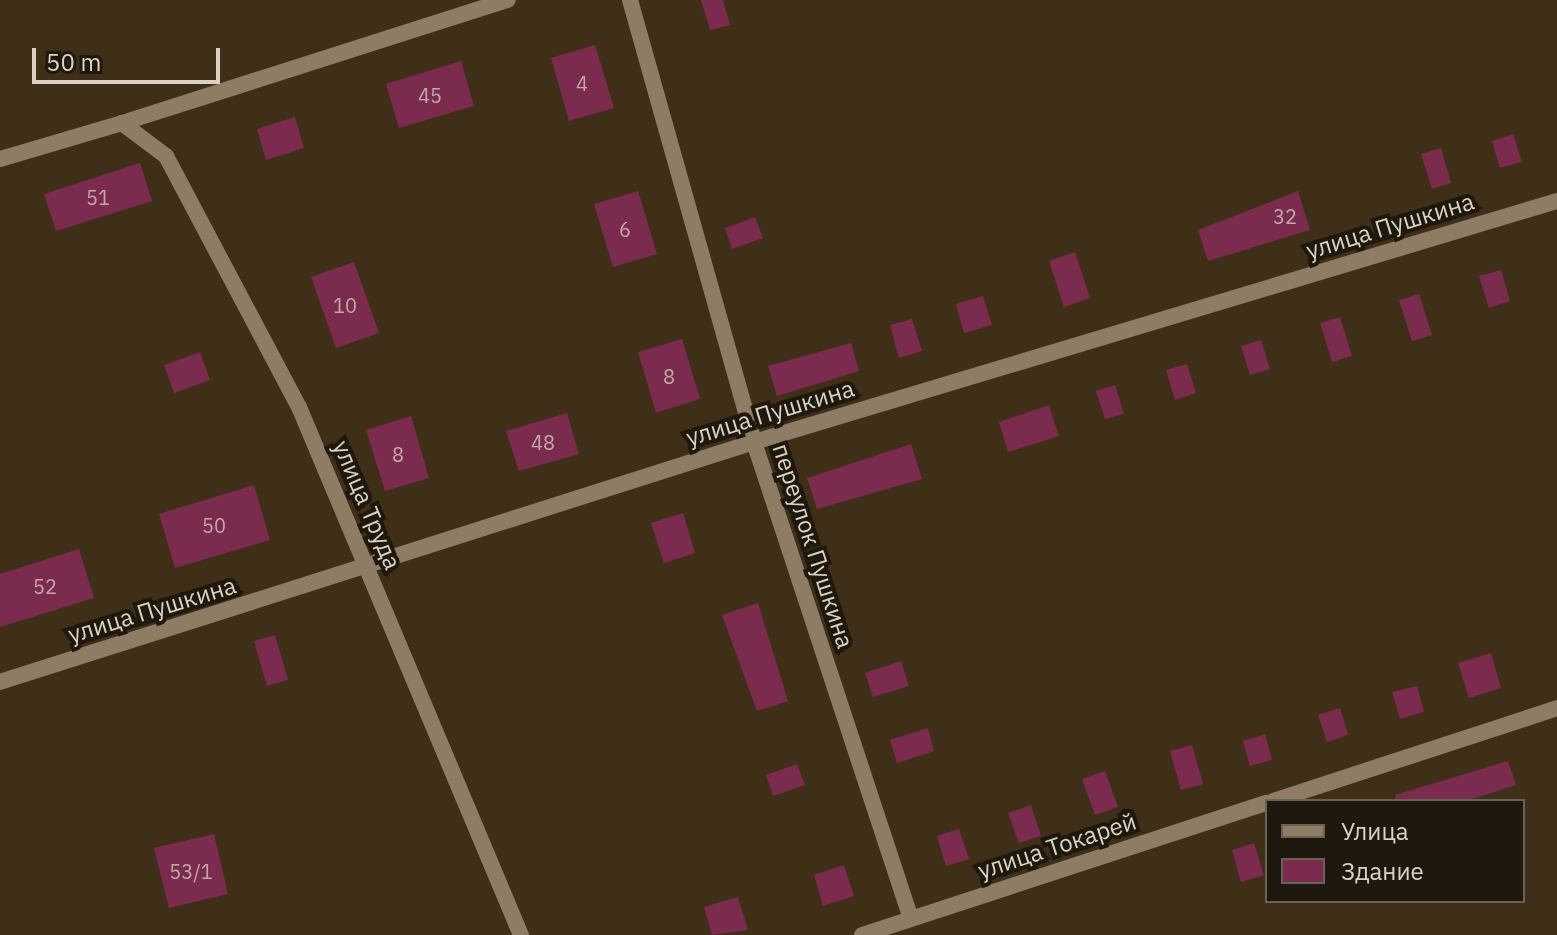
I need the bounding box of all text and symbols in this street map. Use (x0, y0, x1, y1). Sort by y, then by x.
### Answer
scale bar (36, 32, 224, 82)
text: 50 m (46, 46, 101, 78)
house number: 4 (576, 71, 588, 95)
house number: 45 (418, 83, 442, 107)
house number: 51 (86, 185, 110, 209)
street label: улица Пушкина (1303, 187, 1477, 265)
house number: 32 (1273, 204, 1297, 228)
house number: 6 (619, 217, 631, 241)
house number: 10 (333, 293, 357, 317)
house number: 8 (663, 364, 675, 388)
street label: улица Пушкина (683, 374, 857, 452)
house number: 48 (531, 430, 555, 454)
street label: улица Труда (327, 436, 407, 574)
street label: переулок Пушкина (766, 440, 860, 652)
house number: 8 (392, 442, 404, 466)
house number: 50 (202, 513, 226, 537)
street label: улица Пушкина (65, 571, 239, 649)
house number: 52 (33, 574, 57, 598)
legend (1265, 799, 1525, 903)
street label: улица Токарей (974, 807, 1140, 885)
text: Улица (1341, 815, 1409, 847)
text: Здание (1341, 855, 1424, 887)
house number: 53/1 (169, 859, 213, 883)

